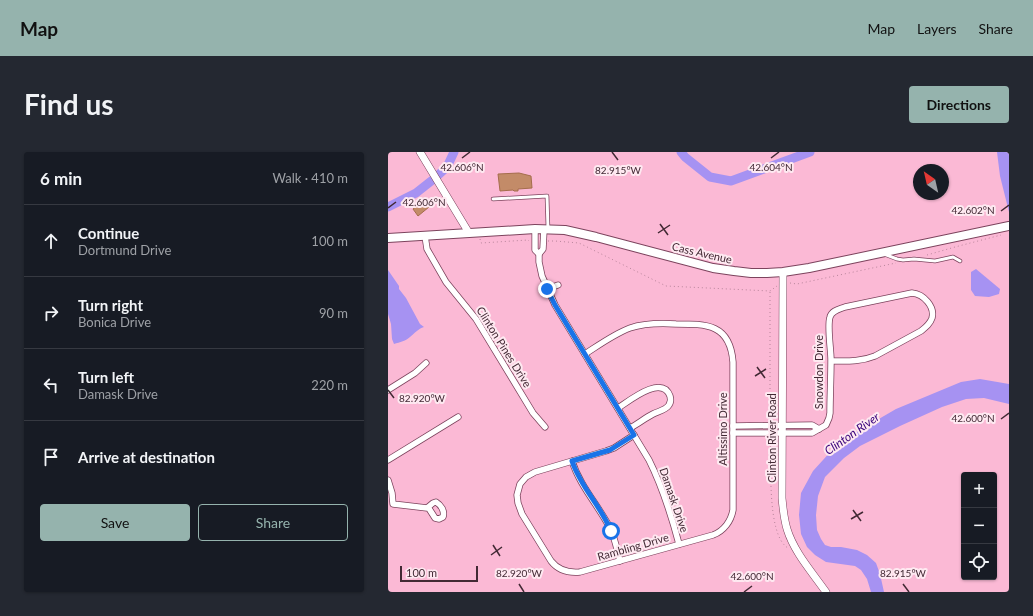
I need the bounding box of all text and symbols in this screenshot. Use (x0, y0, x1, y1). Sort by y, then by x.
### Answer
text: Map (20, 17, 58, 40)
text: Map (867, 20, 895, 37)
text: Layers (917, 20, 957, 37)
text: Share (979, 20, 1013, 37)
button: Directions (909, 86, 1009, 123)
text: Find us (24, 87, 114, 121)
text: 42.606°N (440, 161, 484, 173)
text: 42.604°N (749, 161, 793, 173)
text: 82.915°W (595, 164, 642, 176)
north arrow (913, 164, 949, 200)
text: 6 min (40, 168, 82, 189)
text: Walk · 410 m (272, 170, 348, 186)
text: 42.606°N (402, 196, 446, 208)
text: 42.602°N (951, 204, 995, 216)
text: Continue (78, 224, 139, 242)
icon: ahead (40, 230, 62, 252)
text: 100 m (311, 233, 348, 249)
street label: Cass Avenue (671, 239, 734, 266)
text: Dortmund Drive (78, 242, 171, 258)
route end (538, 280, 556, 298)
text: Turn right (78, 296, 143, 314)
icon: right (40, 302, 62, 324)
street label: Clinton Pines Drive (474, 304, 535, 390)
text: 90 m (319, 305, 348, 321)
text: Bonica Drive (78, 314, 151, 330)
street label: Snowdon Drive (812, 335, 825, 409)
text: Turn left (78, 368, 134, 386)
icon: left (40, 374, 62, 396)
text: 220 m (311, 377, 348, 393)
text: Damask Drive (78, 386, 158, 402)
text: 82.920°W (399, 392, 446, 404)
street label: Altissimo Drive (716, 392, 729, 466)
street label: Clinton River Road (765, 393, 778, 483)
water label: Clinton River (821, 409, 883, 458)
text: 42.600°N (951, 412, 995, 424)
icon: arrive (40, 446, 62, 468)
text: Arrive at destination (78, 448, 215, 466)
street label: Damask Drive (657, 466, 692, 534)
map controls (961, 472, 997, 580)
button: + (961, 472, 997, 508)
button: Save (40, 504, 190, 541)
button: Share (198, 504, 348, 541)
button: − (961, 508, 997, 544)
route start (602, 522, 620, 540)
street label: Rambling Drive (596, 530, 670, 563)
button: locate (961, 544, 997, 580)
scale bar (400, 564, 478, 583)
text: 100 m (406, 566, 437, 579)
text: 82.920°W (496, 567, 543, 579)
text: 82.915°W (880, 567, 927, 579)
text: 42.600°N (730, 570, 774, 582)

